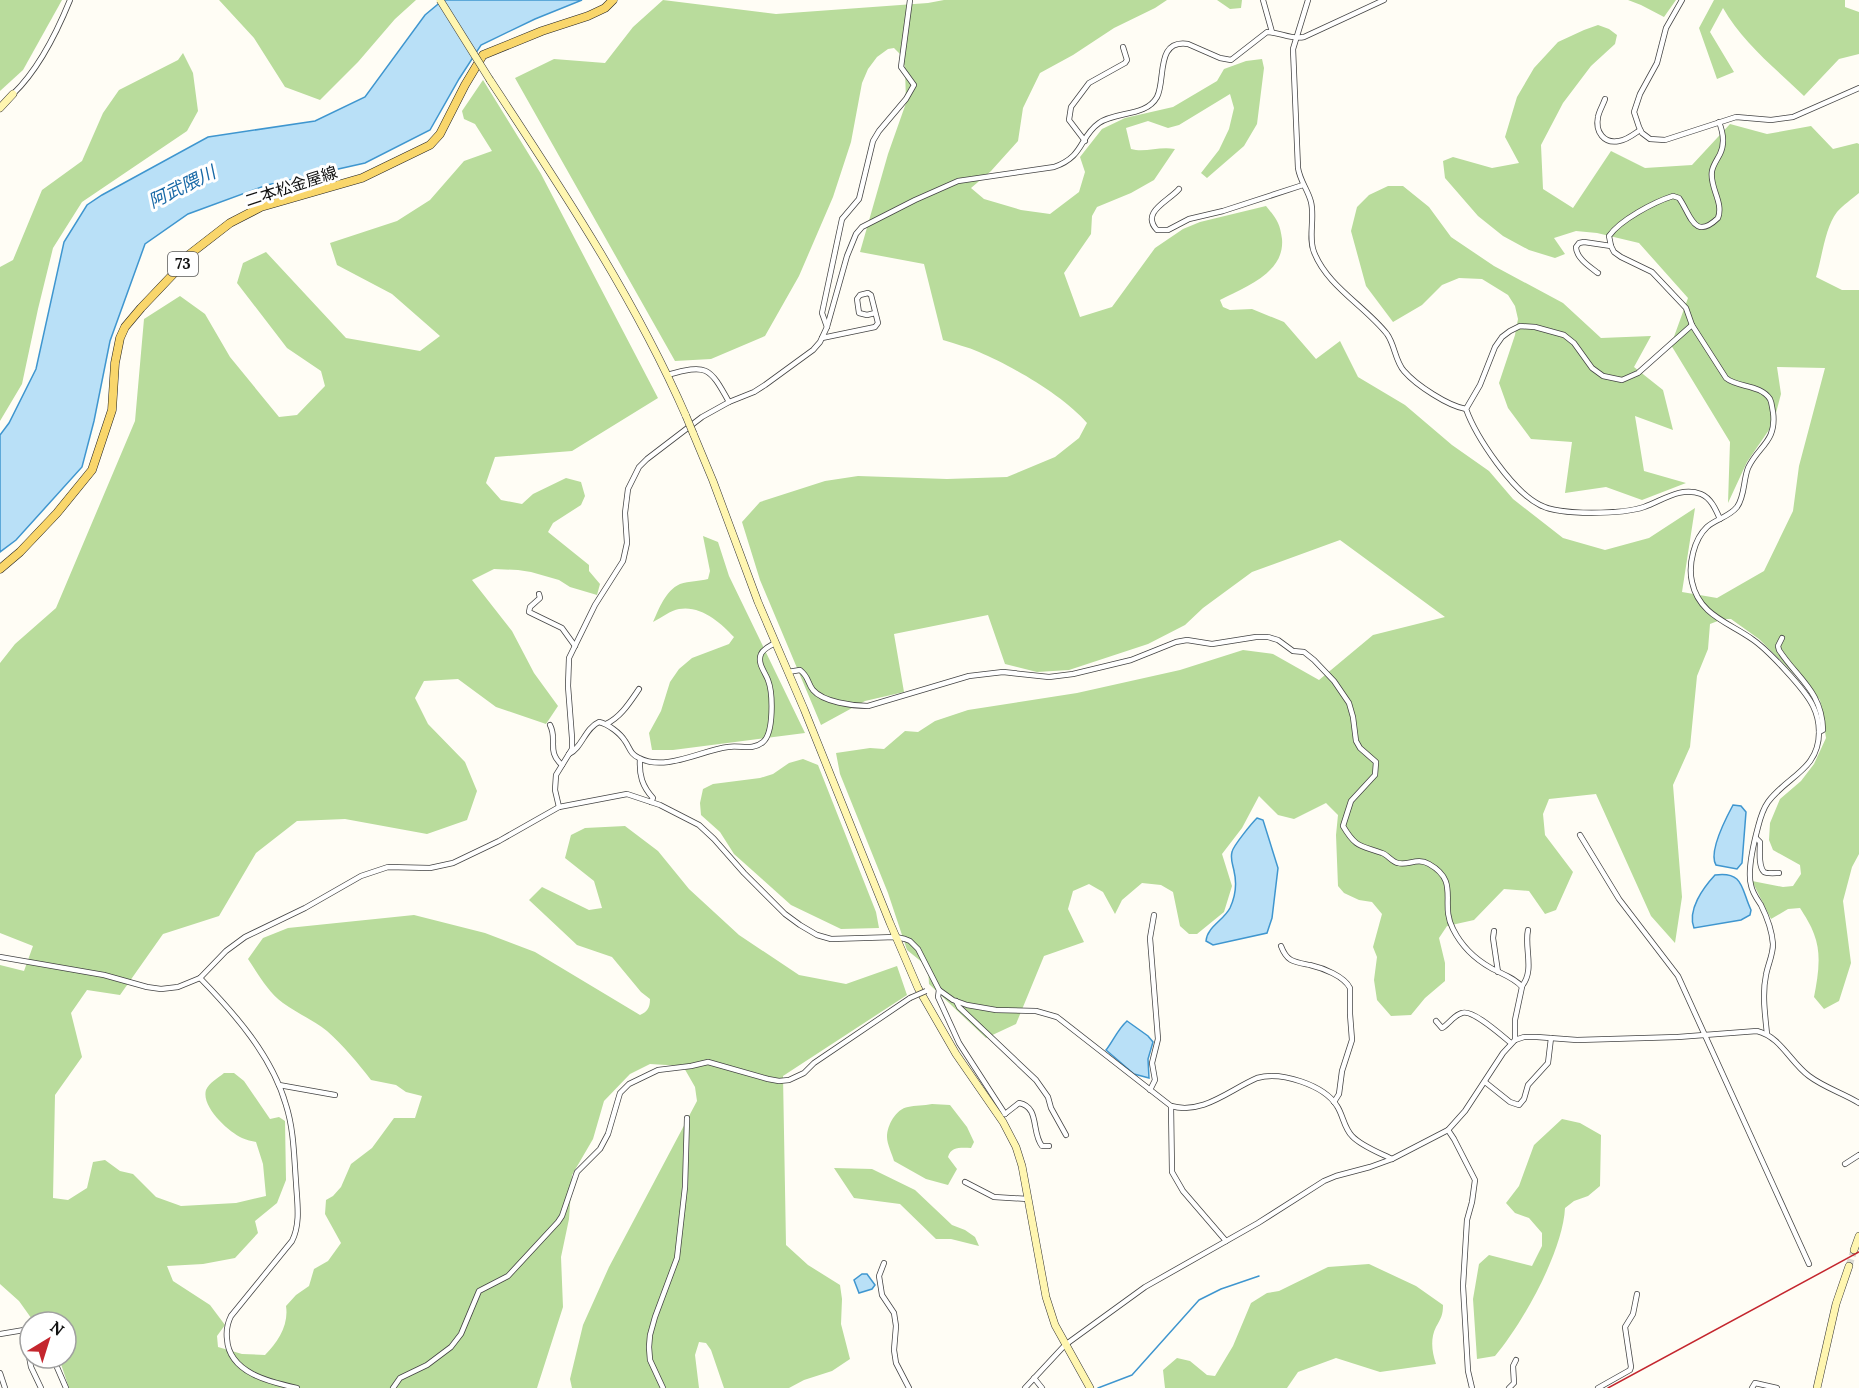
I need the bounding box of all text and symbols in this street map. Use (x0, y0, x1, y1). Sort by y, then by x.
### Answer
water label: 阿武隈川 (144, 160, 221, 213)
street label: 二本松金屋線 (242, 162, 340, 210)
road number: 73 (168, 252, 198, 276)
north arrow (18, 1310, 78, 1370)
text: N (46, 1316, 68, 1340)

